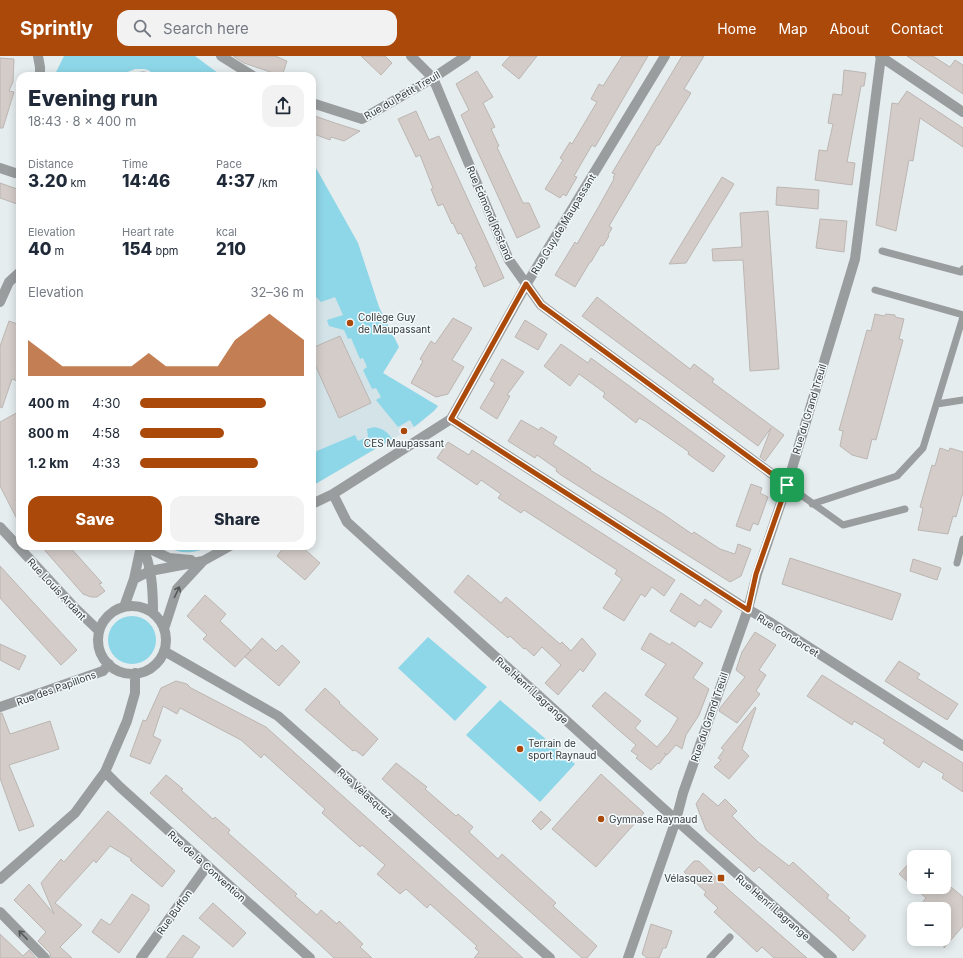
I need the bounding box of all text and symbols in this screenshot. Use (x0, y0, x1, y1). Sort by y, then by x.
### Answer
search box (117, 10, 397, 46)
text: Sprintly (20, 17, 93, 40)
icon: search (131, 17, 153, 39)
text: Search here (163, 19, 249, 38)
text: Home (717, 20, 756, 37)
text: Map (778, 20, 808, 37)
text: About (830, 20, 869, 37)
text: Contact (891, 20, 943, 37)
street label: Rue du Petit Treuil (362, 68, 442, 122)
text: Evening run (28, 85, 158, 111)
button: share (262, 85, 304, 127)
text: 18:43 · 8 × 400 m (28, 113, 136, 129)
text: Distance (28, 157, 73, 171)
text: Time (122, 157, 148, 171)
text: Pace (216, 157, 242, 171)
street label: Rue Edmond Rostand (465, 164, 515, 262)
text: 3.20 (28, 171, 67, 191)
text: 14:46 (122, 171, 170, 191)
text: 4:37 (216, 171, 255, 191)
street label: Rue Guy de Maupassant (528, 171, 598, 277)
text: km (67, 176, 86, 190)
text: /km (255, 176, 278, 190)
text: Elevation (28, 225, 75, 239)
text: Heart rate (122, 225, 174, 239)
text: kcal (216, 225, 237, 239)
text: 40 (28, 239, 51, 259)
text: 154 (122, 239, 152, 259)
text: 210 (216, 239, 246, 259)
text: m (51, 244, 64, 258)
text: bpm (152, 244, 179, 258)
text: Elevation (28, 284, 84, 300)
text: 32–36 m (250, 284, 304, 300)
place label: Collège Guy de Maupassant (358, 311, 431, 335)
marker: Collège Guy de Maupassant (345, 318, 355, 328)
street label: Rue du Grand Treuil (790, 362, 828, 456)
text: 400 m (28, 395, 69, 411)
text: 4:30 (92, 395, 120, 411)
text: 800 m (28, 425, 69, 441)
text: 4:58 (92, 425, 120, 441)
marker: CES Maupassant (399, 426, 409, 436)
place label: CES Maupassant (364, 437, 445, 449)
text: 1.2 km (28, 455, 69, 471)
text: 4:33 (92, 455, 120, 471)
pin (770, 468, 804, 502)
icon: arrive (776, 474, 798, 496)
button: Save (28, 496, 162, 542)
button: Share (170, 496, 304, 542)
street label: Rue Louis Ardant (25, 555, 89, 623)
one-way arrow (174, 587, 181, 599)
street label: Rue Condorcet (755, 611, 822, 659)
street label: Rue Henri Lagrange (493, 654, 571, 726)
street label: Rue des Papillons (15, 668, 97, 708)
street label: Rue du Grand Treuil (688, 671, 730, 763)
place label: Terrain de sport Raynaud (528, 737, 596, 761)
marker: Terrain de sport Raynaud (515, 744, 525, 754)
street label: Rue Velasquez (335, 765, 395, 821)
place label: Gymnase Raynaud (609, 813, 697, 825)
marker: Gymnase Raynaud (596, 814, 606, 824)
street label: Rue de la Convention (166, 828, 248, 904)
map controls (907, 850, 951, 946)
button: + (907, 850, 951, 894)
place label: Vélasquez (664, 872, 713, 884)
street label: Rue Henri Lagrange (734, 872, 813, 942)
marker: Vélasquez (716, 873, 726, 883)
street label: Rue Buffon (154, 887, 194, 937)
button: − (907, 902, 951, 946)
one-way arrow (18, 930, 28, 940)

